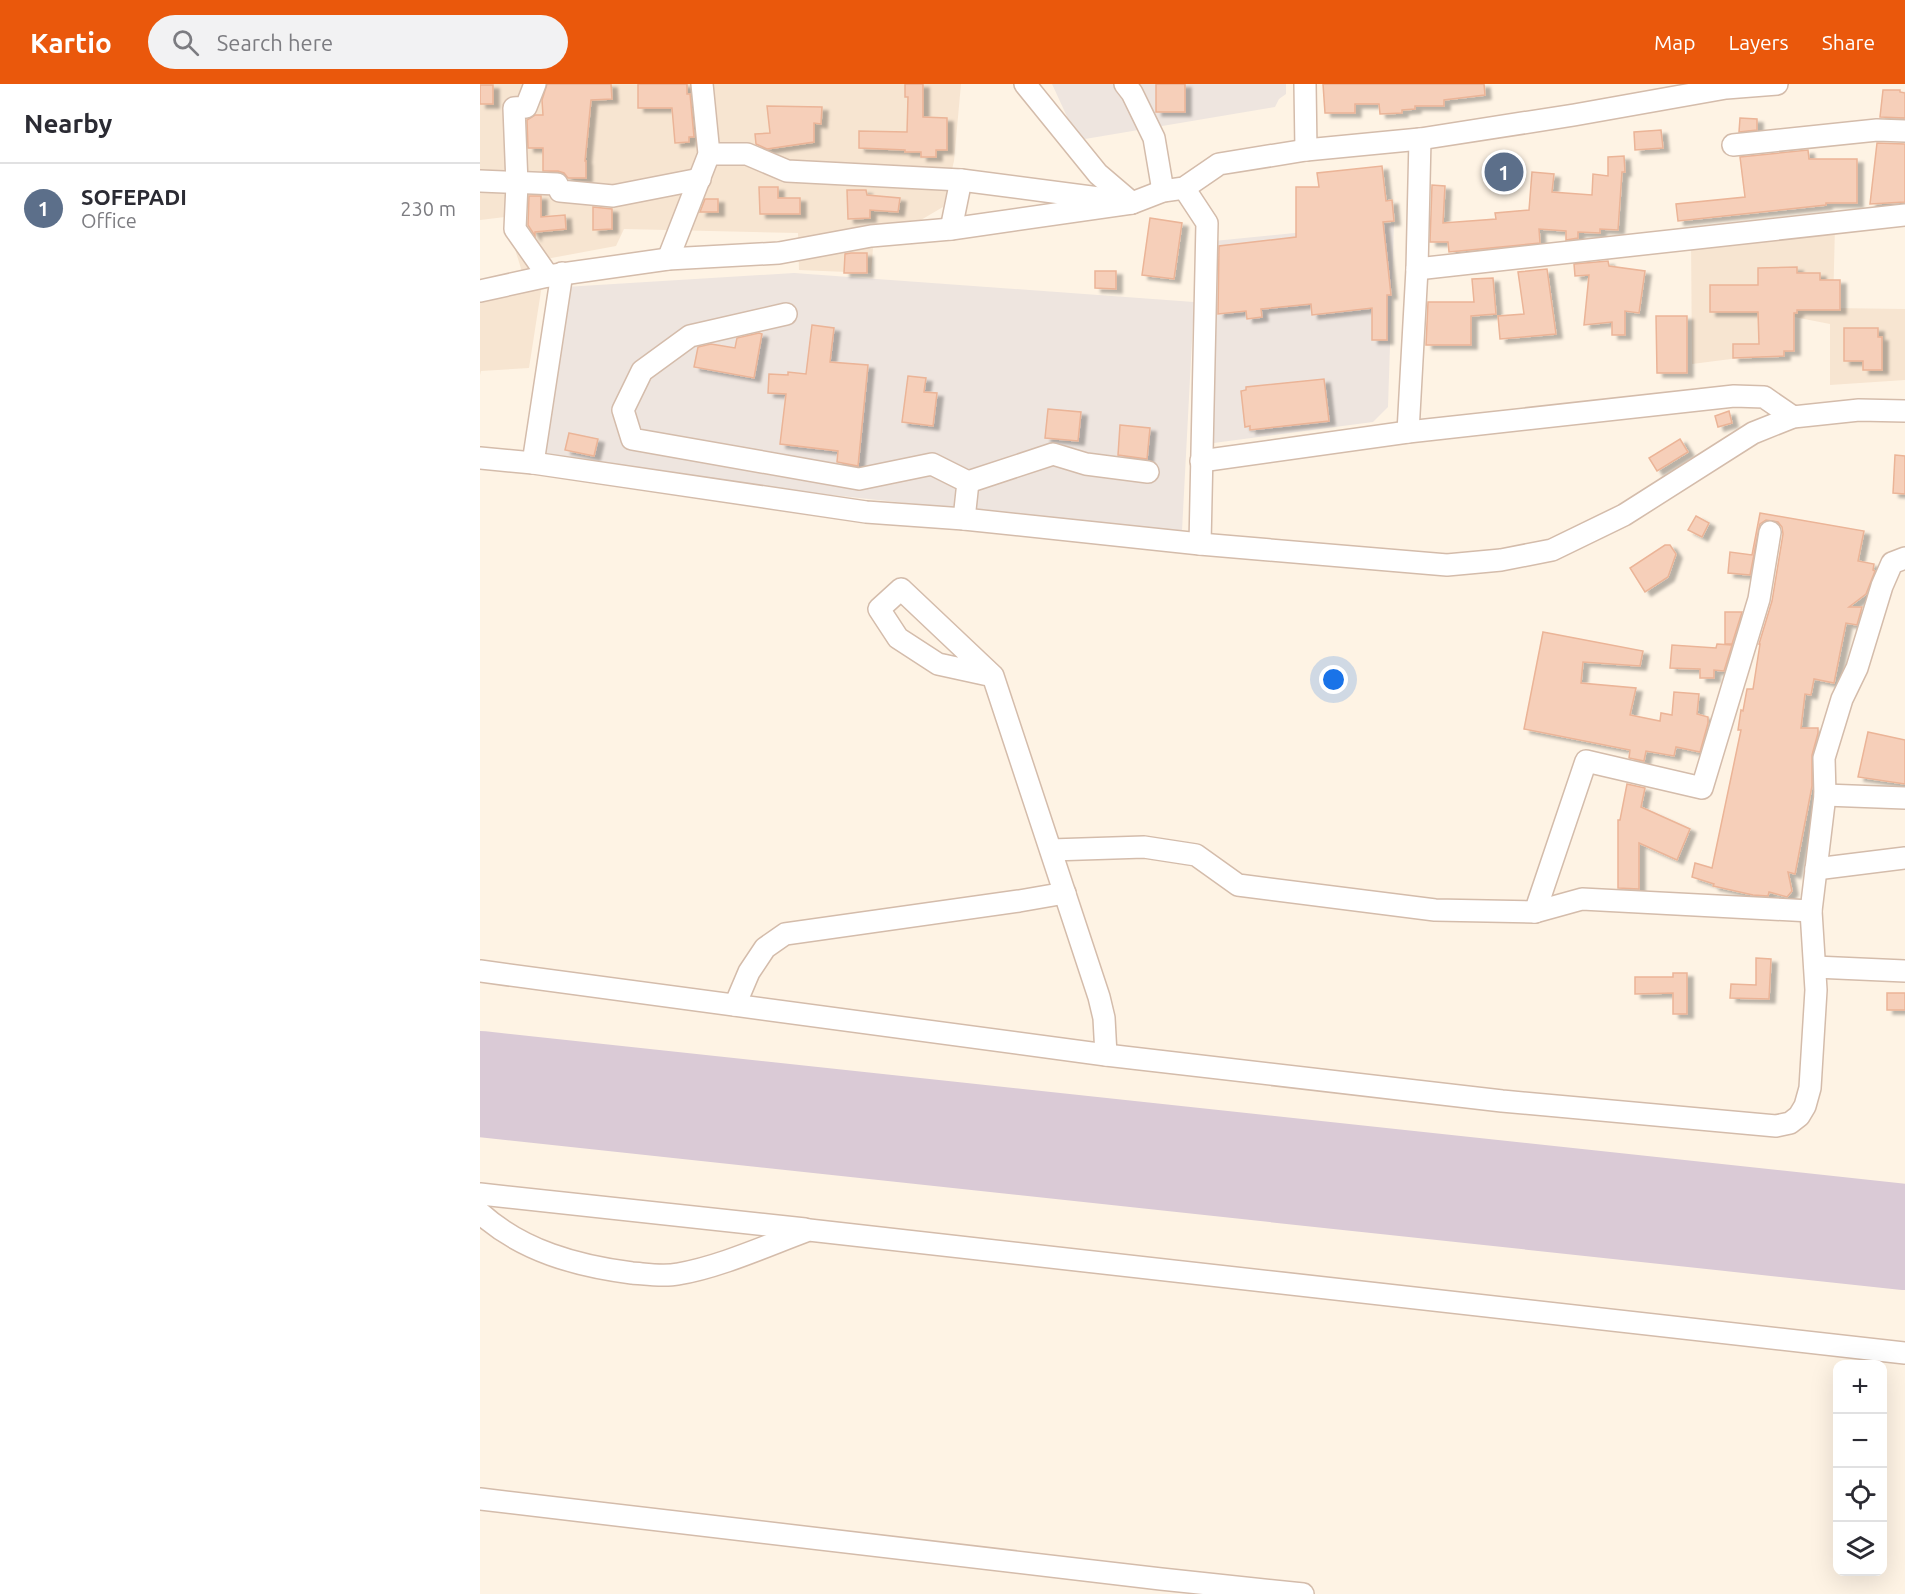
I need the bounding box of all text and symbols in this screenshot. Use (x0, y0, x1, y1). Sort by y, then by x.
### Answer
search box (148, 15, 568, 69)
icon: search (169, 26, 202, 59)
text: Kartio (30, 27, 112, 58)
text: Search here (217, 30, 333, 55)
text: Map (1654, 30, 1695, 54)
text: Layers (1728, 30, 1789, 54)
text: Share (1822, 30, 1875, 54)
text: Nearby (24, 109, 112, 138)
pin: 1 (1484, 150, 1524, 194)
text: SOFEPADI (81, 184, 187, 209)
text: 1 (38, 197, 49, 220)
text: 230 m (400, 197, 456, 220)
text: Office (81, 209, 137, 232)
your location (1319, 665, 1348, 694)
map controls (1833, 1360, 1887, 1576)
button: + (1833, 1360, 1887, 1414)
button: − (1833, 1414, 1887, 1468)
button: locate (1833, 1468, 1887, 1522)
button: layers (1833, 1522, 1887, 1576)

